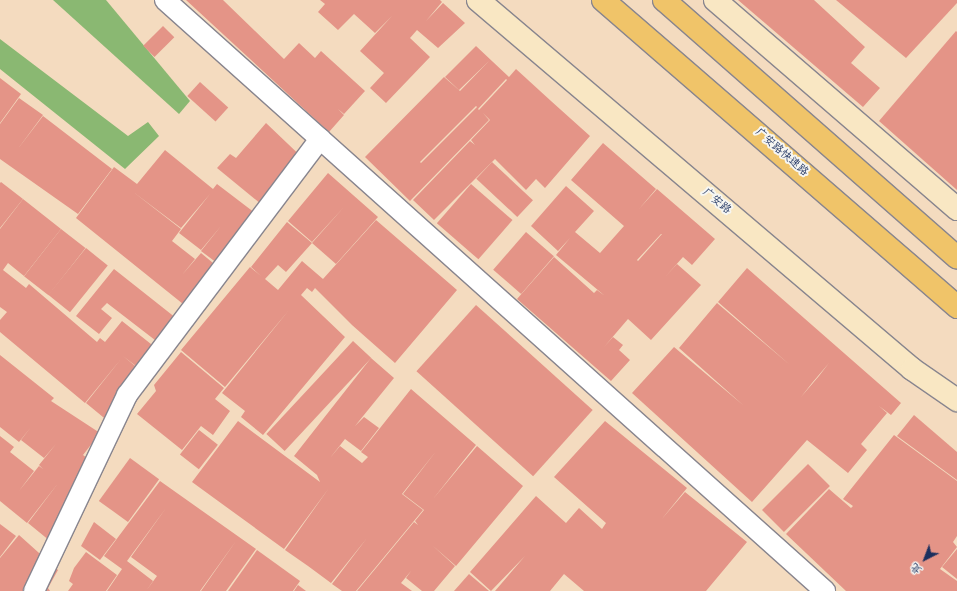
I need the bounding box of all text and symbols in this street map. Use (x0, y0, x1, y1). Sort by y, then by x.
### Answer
street label: 广安路快速路 (752, 126, 810, 180)
street label: 广安路 (699, 186, 733, 218)
north arrow (905, 539, 945, 579)
text: 北 (909, 560, 925, 576)

